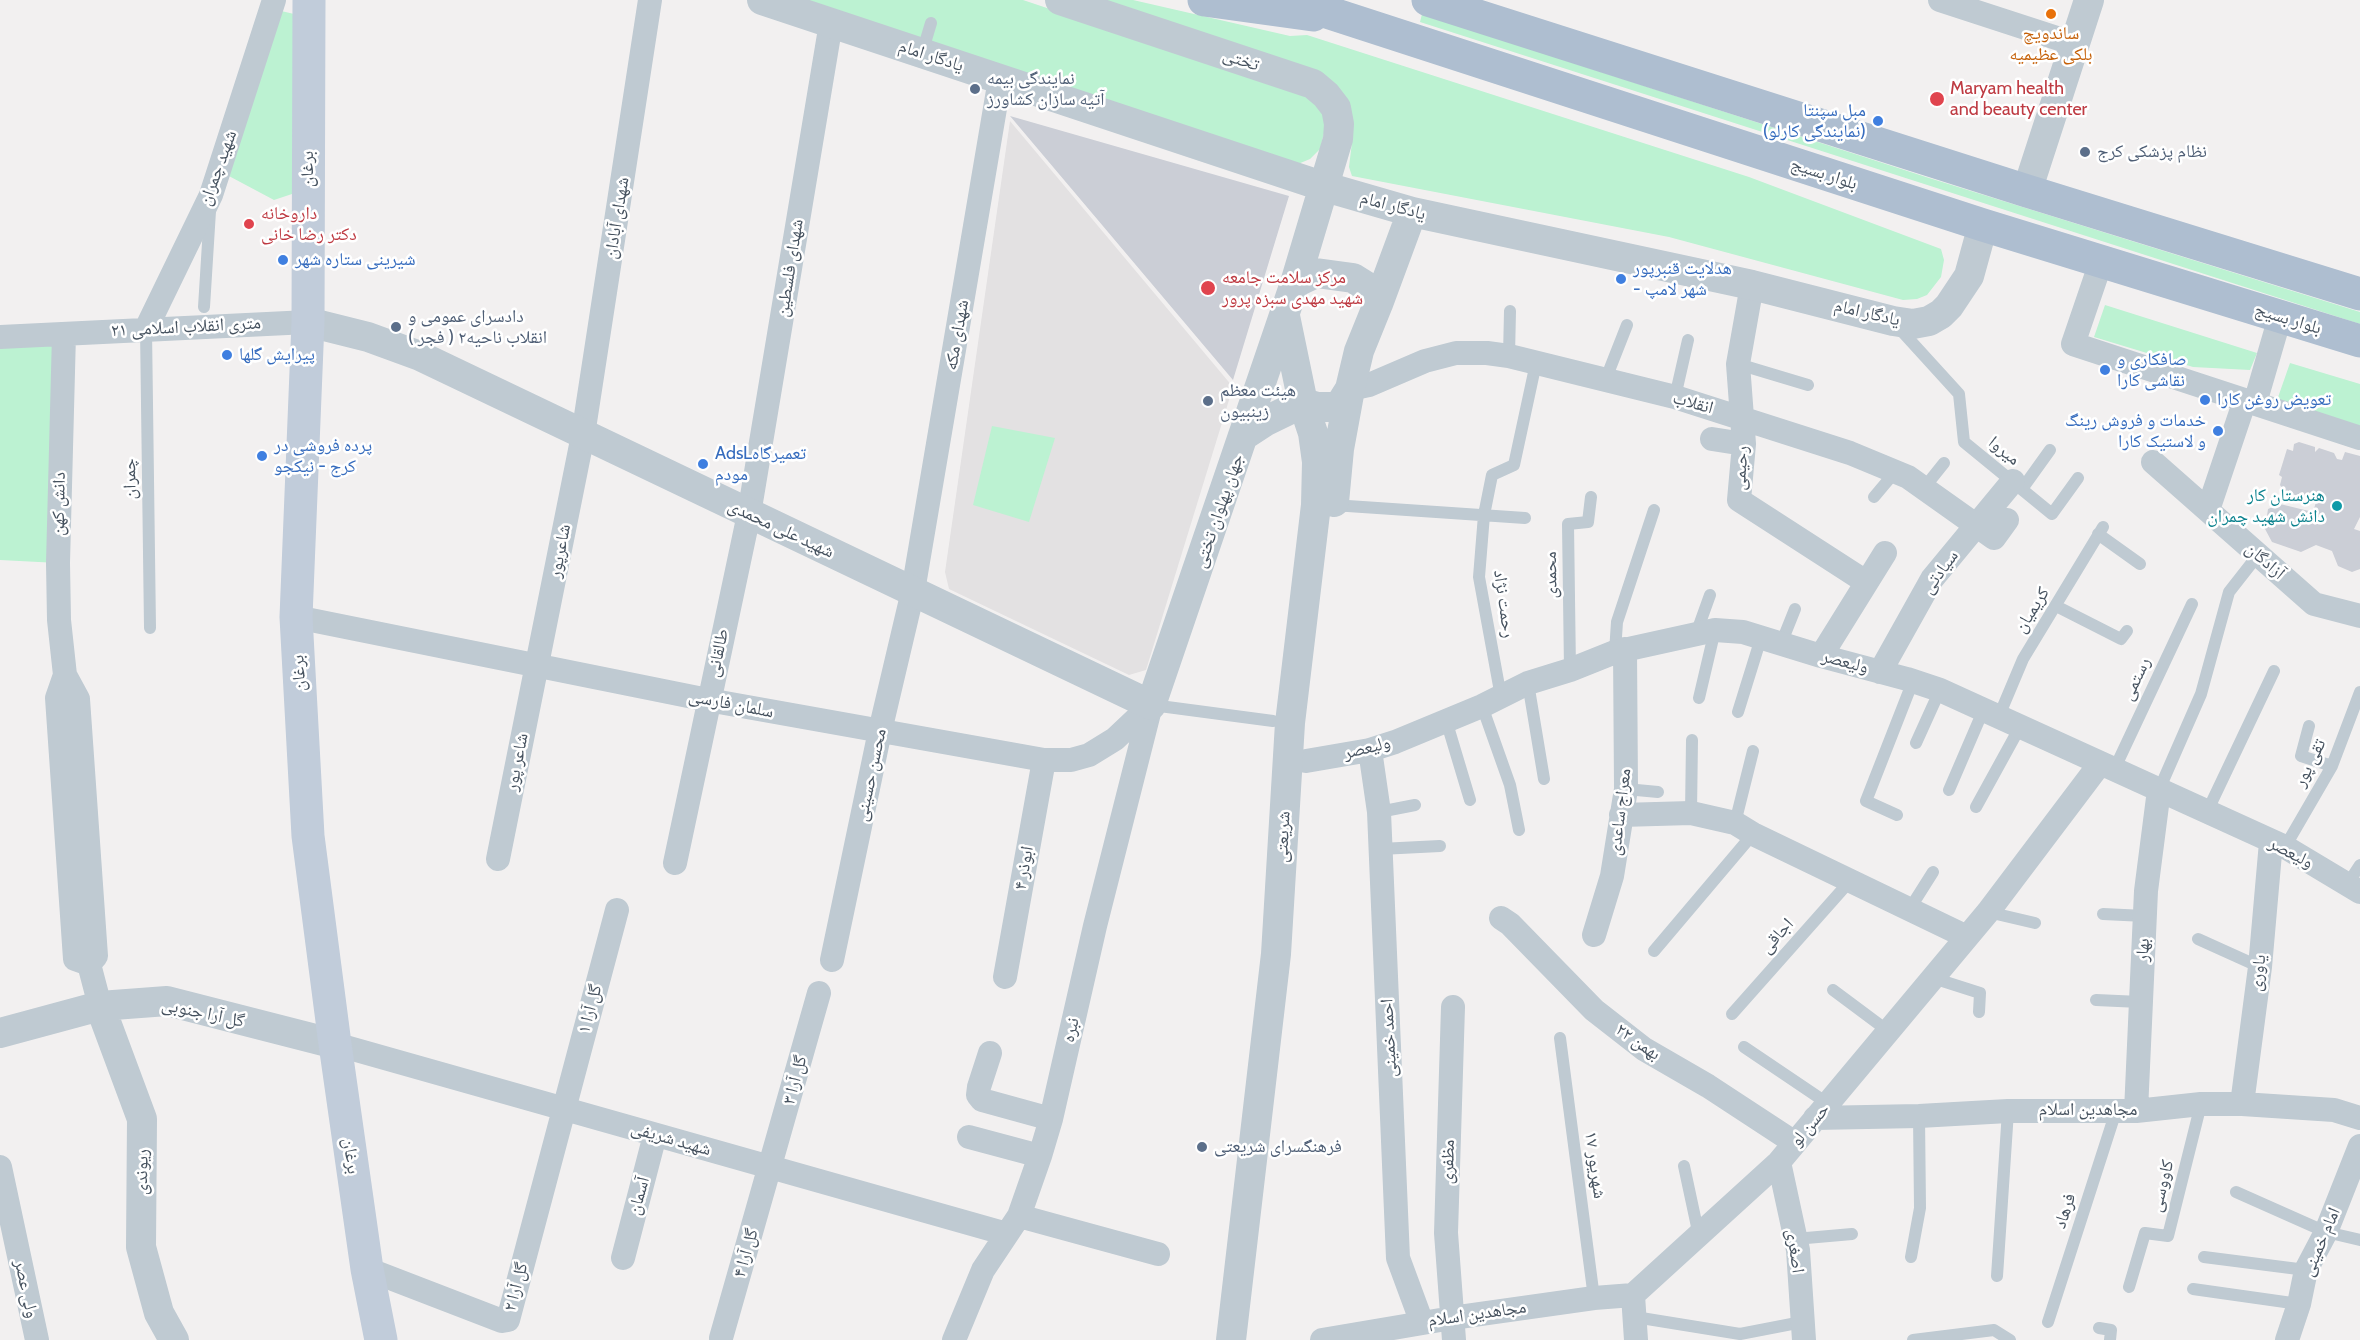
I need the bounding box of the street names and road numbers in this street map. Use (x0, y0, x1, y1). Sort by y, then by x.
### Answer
street label: یادگار امام (896, 35, 966, 77)
street label: تختی (1220, 44, 1262, 76)
street label: شهید چمران (194, 127, 242, 209)
street label: برغان (297, 151, 319, 187)
street label: بلوار بسیج (1788, 153, 1860, 195)
street label: شهدای آبادان (600, 175, 634, 261)
street label: یادگار امام (1358, 187, 1428, 225)
street label: شهدای فلسطین (772, 217, 808, 319)
street label: یادگار امام (1832, 295, 1902, 331)
street label: شهدای مکه (940, 298, 974, 372)
street label: بلوار بسیج (2252, 299, 2324, 339)
street label: ۲۱ متری انقلاب اسلامی (110, 312, 262, 342)
street label: انقلاب (1670, 387, 1716, 419)
street label: میروا (1984, 432, 2024, 470)
street label: رحیمی (1729, 445, 1753, 491)
street label: جهان پهلوان تختی (1189, 451, 1249, 571)
street label: چمران (119, 458, 141, 500)
street label: دانش کهن (48, 472, 70, 536)
street label: شهید علی محمدی (724, 495, 838, 563)
street label: شاعرپور (544, 522, 576, 580)
street label: آزادگان (2241, 538, 2289, 584)
street label: سیادتی (1917, 546, 1963, 598)
street label: محمدی (1540, 551, 1562, 599)
street label: رحمت نژاد (1489, 569, 1519, 639)
street label: کریمیان (2010, 583, 2054, 637)
street label: طالقانی (702, 627, 734, 679)
street label: ولیعصر (1819, 645, 1871, 679)
street label: برغان (287, 654, 311, 692)
street label: رستمی (2117, 654, 2155, 704)
street label: سلمان فارسی (687, 685, 775, 723)
street label: محسن حسینی (851, 727, 891, 823)
street label: شاعر پور (501, 731, 533, 793)
street label: ولیعصر (1341, 732, 1393, 764)
street label: تقی پور (2289, 735, 2331, 791)
street label: معراج ساعدی (1604, 767, 1636, 857)
street label: شریعتی (1271, 811, 1295, 863)
street label: ولیعصر (2265, 832, 2317, 874)
street label: ابوذر ۴ (1010, 844, 1038, 892)
street label: اجاقی (1756, 914, 1798, 958)
street label: بهار (2132, 938, 2154, 962)
street label: یاوری (2245, 953, 2271, 993)
street label: گل آرا ۱ (573, 982, 607, 1036)
street label: گل آرا جنوبی (160, 994, 246, 1032)
street label: احمد خمینی (1376, 998, 1402, 1078)
street label: نبره (1058, 1015, 1084, 1045)
street label: ۲۲ بهمن (1611, 1019, 1665, 1065)
street label: گل آرا ۳ (778, 1053, 812, 1107)
street label: حسن لو (1786, 1099, 1834, 1151)
street label: مجاهدین اسلام (2038, 1099, 2138, 1121)
street label: شهید شریفی (628, 1117, 714, 1161)
street label: ۱۷ شهریور (1580, 1130, 1610, 1200)
street label: برغان (338, 1136, 364, 1176)
street label: مظفری (1436, 1139, 1460, 1185)
street label: ریوندی (131, 1149, 153, 1195)
street label: کاووسی (2145, 1158, 2179, 1214)
street label: آسمان (624, 1175, 654, 1217)
street label: فرهاد (2049, 1191, 2081, 1231)
street label: امام خمینی (2297, 1204, 2345, 1280)
street label: گل آرا ۴ (729, 1226, 763, 1280)
street label: اصغری (1781, 1228, 1809, 1274)
street label: ولی عصر (9, 1258, 43, 1320)
street label: گل آرا ۲ (499, 1260, 533, 1314)
street label: مجاهدین اسلام (1426, 1296, 1528, 1332)

